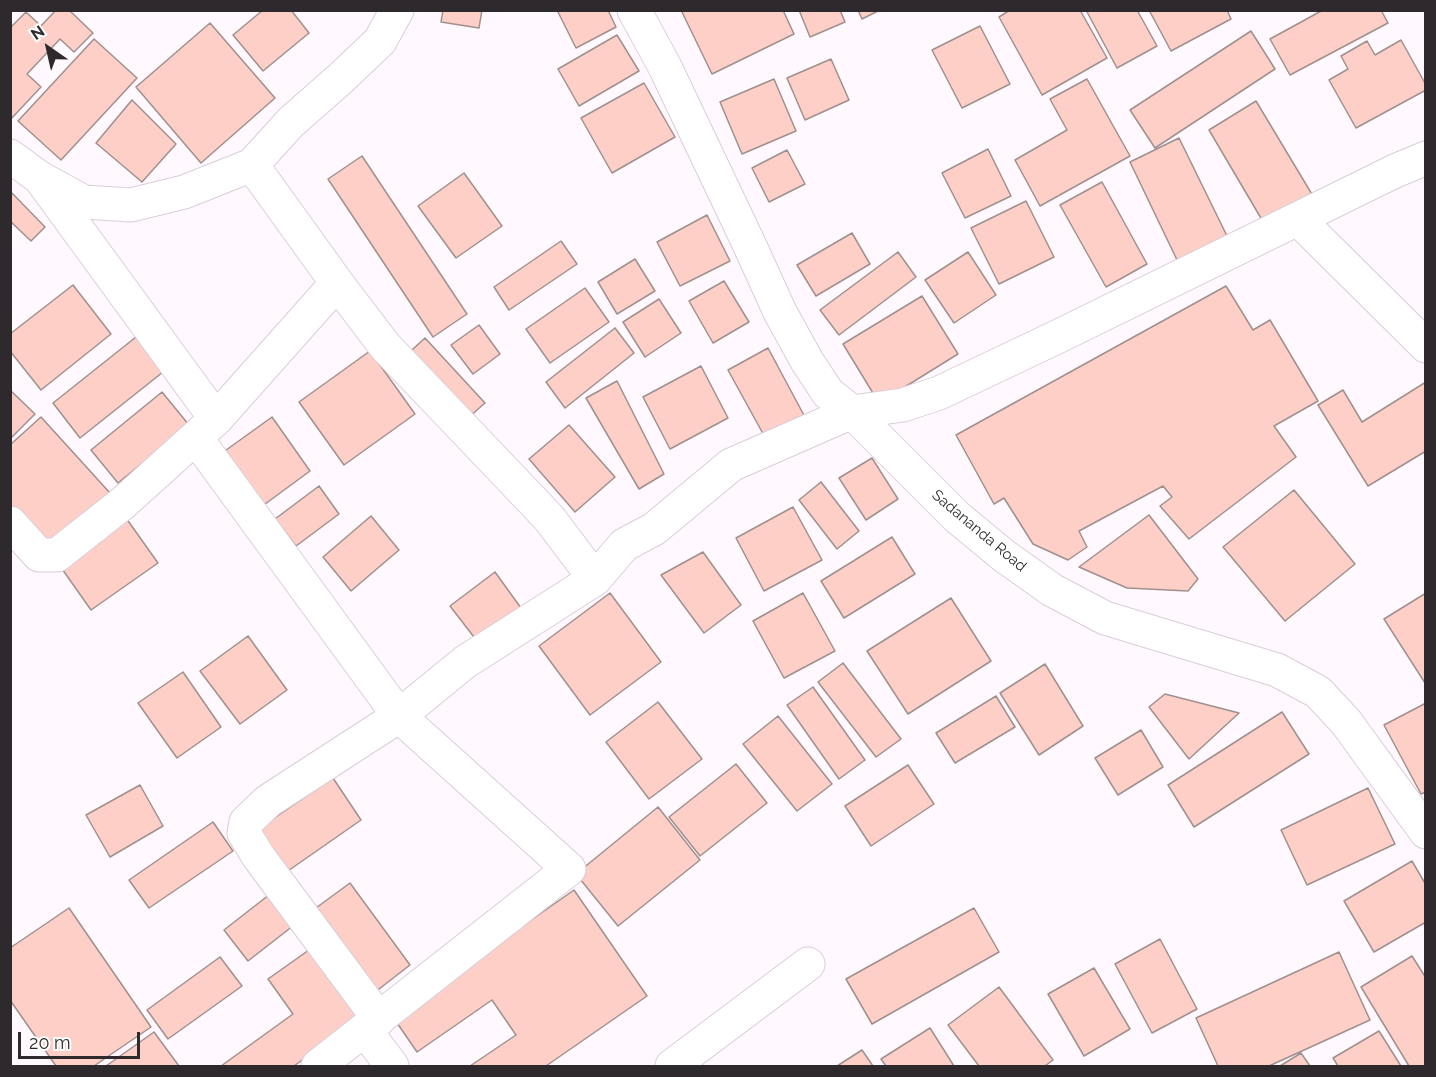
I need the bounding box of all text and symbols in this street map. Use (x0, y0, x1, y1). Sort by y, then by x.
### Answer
north arrow (18, 18, 78, 78)
text: N (27, 21, 48, 44)
street label: Sadananda Road (928, 486, 1030, 576)
scale bar (21, 1020, 142, 1058)
text: 20 m (29, 1032, 71, 1053)

